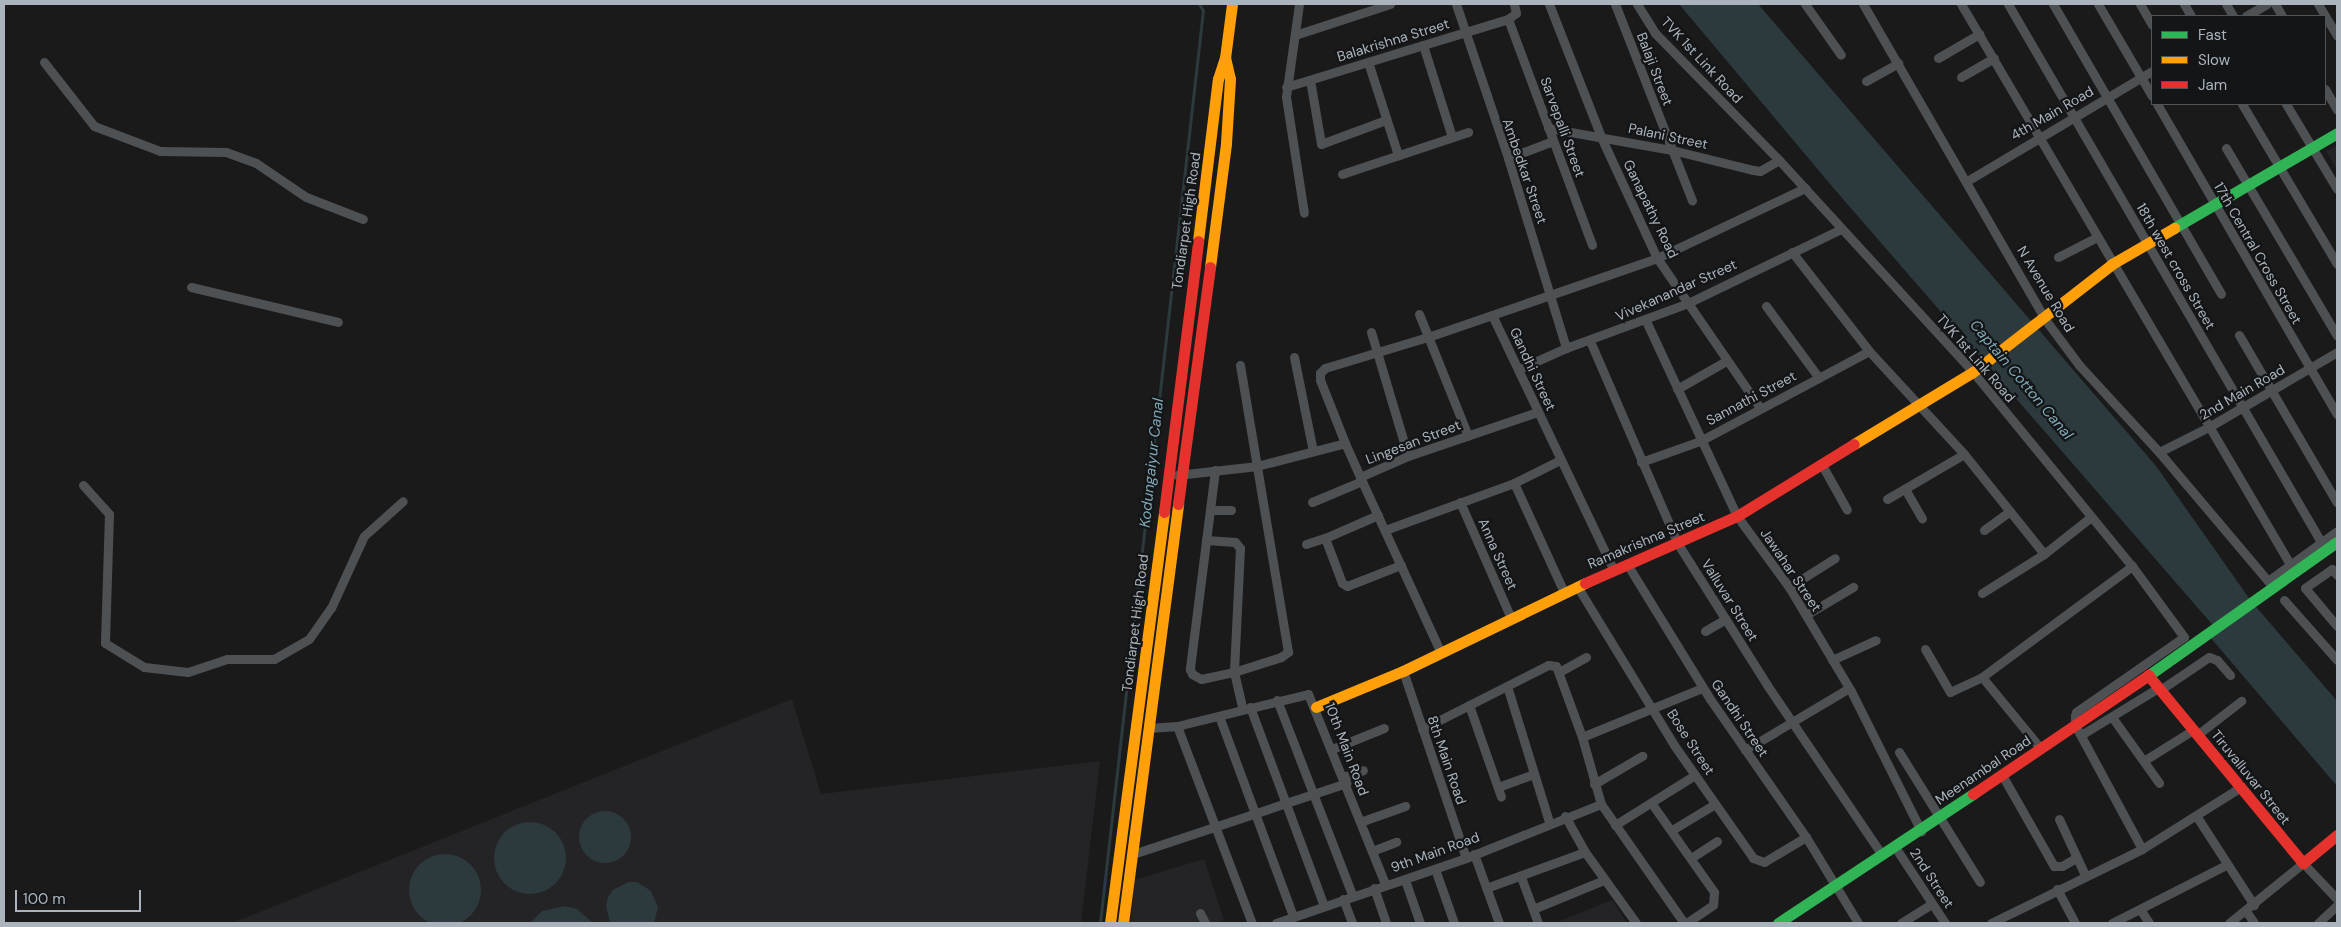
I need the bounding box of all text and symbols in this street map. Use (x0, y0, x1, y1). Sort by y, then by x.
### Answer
street label: TVK 1st Link Road (1658, 13, 1746, 107)
street label: Balakrishna Street (1335, 15, 1451, 65)
legend (2151, 15, 2326, 105)
text: Fast (2198, 25, 2227, 45)
street label: Balaji Street (1633, 30, 1677, 108)
text: Slow (2198, 50, 2230, 70)
street label: Sarvepalli Street (1537, 75, 1589, 179)
text: Jam (2198, 75, 2227, 95)
street label: 4th Main Road (2008, 83, 2096, 143)
street label: Ambedkar Street (1499, 116, 1551, 226)
street label: Palani Street (1627, 119, 1709, 153)
street label: Tondiarpet High Road (1168, 151, 1204, 291)
street label: Ganapathy Road (1620, 157, 1682, 261)
street label: 17th Central Cross Street (2210, 179, 2306, 327)
street label: 18th west cross Street (2133, 200, 2219, 332)
street label: N Avenue Road (2014, 243, 2078, 335)
street label: Vivekanandar Street (1613, 256, 1739, 324)
street label: TVK 1st Link Road (1933, 310, 2019, 406)
water label: Captain Cotton Canal (1966, 317, 2076, 443)
street label: Gandhi Street (1506, 325, 1560, 413)
street label: 2nd Main Road (2196, 361, 2288, 423)
street label: Sannathi Street (1703, 367, 1799, 429)
water label: Kodungaiyur Canal (1136, 398, 1168, 528)
street label: Lingesan Street (1363, 416, 1463, 468)
street label: Ramakrishna Street (1585, 508, 1707, 572)
street label: Anna Street (1475, 516, 1521, 592)
street label: Jawahar Street (1757, 525, 1825, 615)
street label: Tondiarpet High Road (1118, 553, 1152, 693)
street label: Valluvar Street (1698, 556, 1762, 644)
street label: Gandhi Street (1708, 676, 1772, 760)
street label: 10th Main Road (1322, 700, 1372, 798)
street label: Bose Street (1663, 706, 1719, 778)
street label: 8th Main Road (1424, 713, 1470, 807)
street label: Tiruvalluvar Street (2208, 726, 2294, 828)
street label: Meenambal Road (1932, 732, 2034, 808)
street label: 9th Main Road (1388, 828, 1482, 876)
street label: 2nd Street (1906, 845, 1958, 911)
scale bar (18, 880, 144, 912)
text: 100 m (23, 889, 66, 909)

